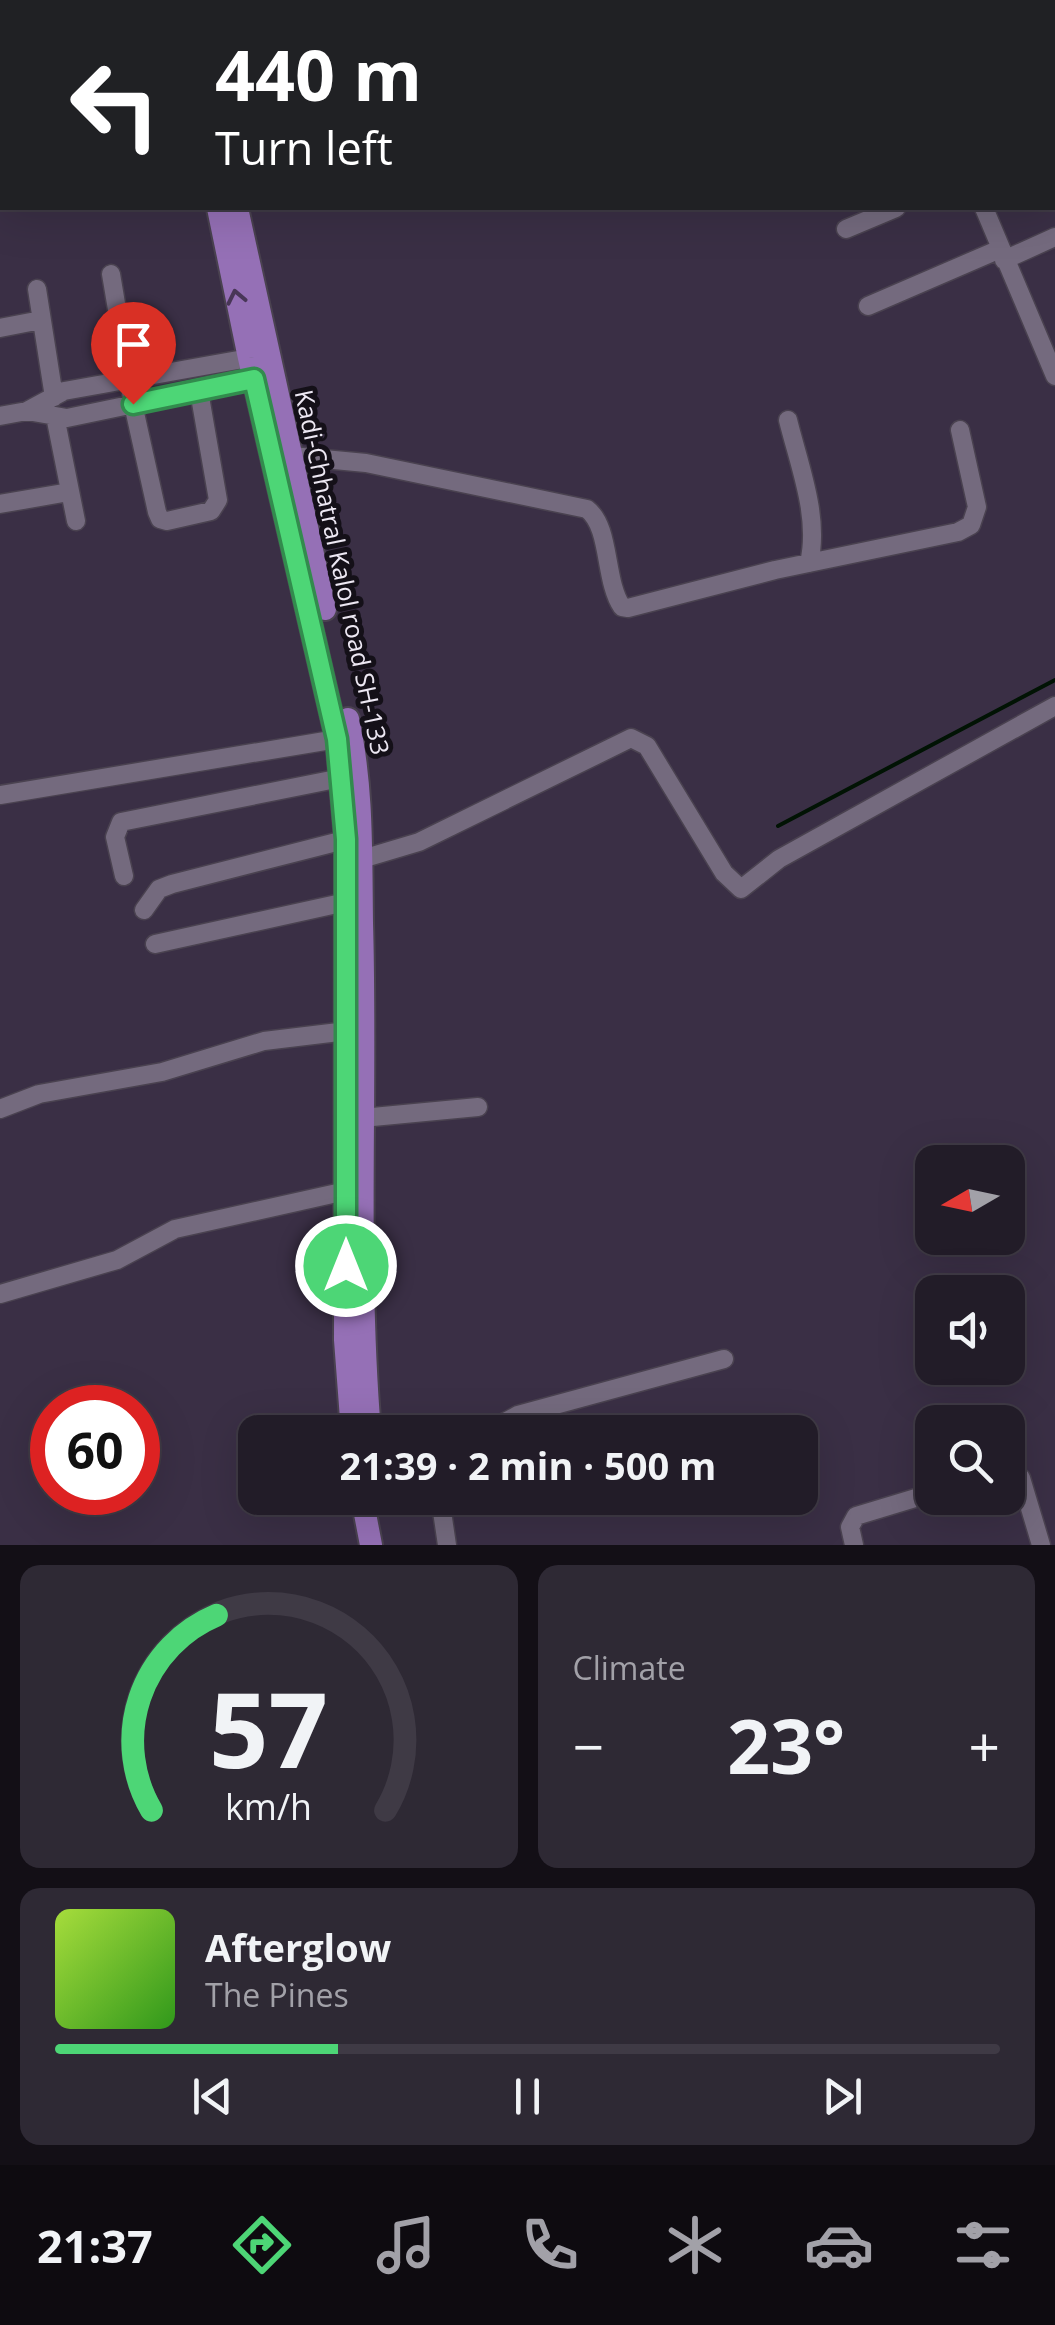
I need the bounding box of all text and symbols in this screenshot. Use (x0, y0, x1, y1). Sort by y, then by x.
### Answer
text: 440 m (215, 26, 422, 122)
icon: left (50, 40, 180, 170)
text: Turn left (215, 117, 393, 178)
one-way arrow (227, 289, 248, 306)
pin (91, 302, 176, 405)
icon: arrive (106, 317, 161, 372)
street label: Kadi-Chhatral Kalol road SH-133 (288, 386, 398, 758)
north arrow (915, 1145, 1025, 1255)
map controls (915, 1145, 1025, 1515)
position arrow (294, 1214, 398, 1318)
button: sound (915, 1275, 1025, 1385)
speed limit sign: 60 (30, 1385, 160, 1515)
button: search (915, 1405, 1025, 1515)
text: 21:39 · 2 min · 500 m (340, 1439, 716, 1491)
text: Climate (573, 1646, 686, 1689)
text: 57 (209, 1657, 328, 1798)
text: 23° (727, 1694, 845, 1796)
text: − (573, 1708, 604, 1783)
text: + (969, 1708, 1000, 1783)
text: km/h (225, 1782, 312, 1830)
text: Afterglow (205, 1921, 391, 1973)
text: The Pines (205, 1973, 349, 2016)
icon: previous (185, 2069, 240, 2124)
icon: pause (500, 2069, 555, 2124)
icon: next (815, 2069, 870, 2124)
icon: directions (227, 2210, 297, 2280)
icon: music (371, 2210, 441, 2280)
icon: phone (515, 2210, 585, 2280)
icon: climate (660, 2210, 730, 2280)
icon: car (804, 2210, 874, 2280)
icon: filters (948, 2210, 1018, 2280)
text: 21:37 (37, 2215, 153, 2276)

